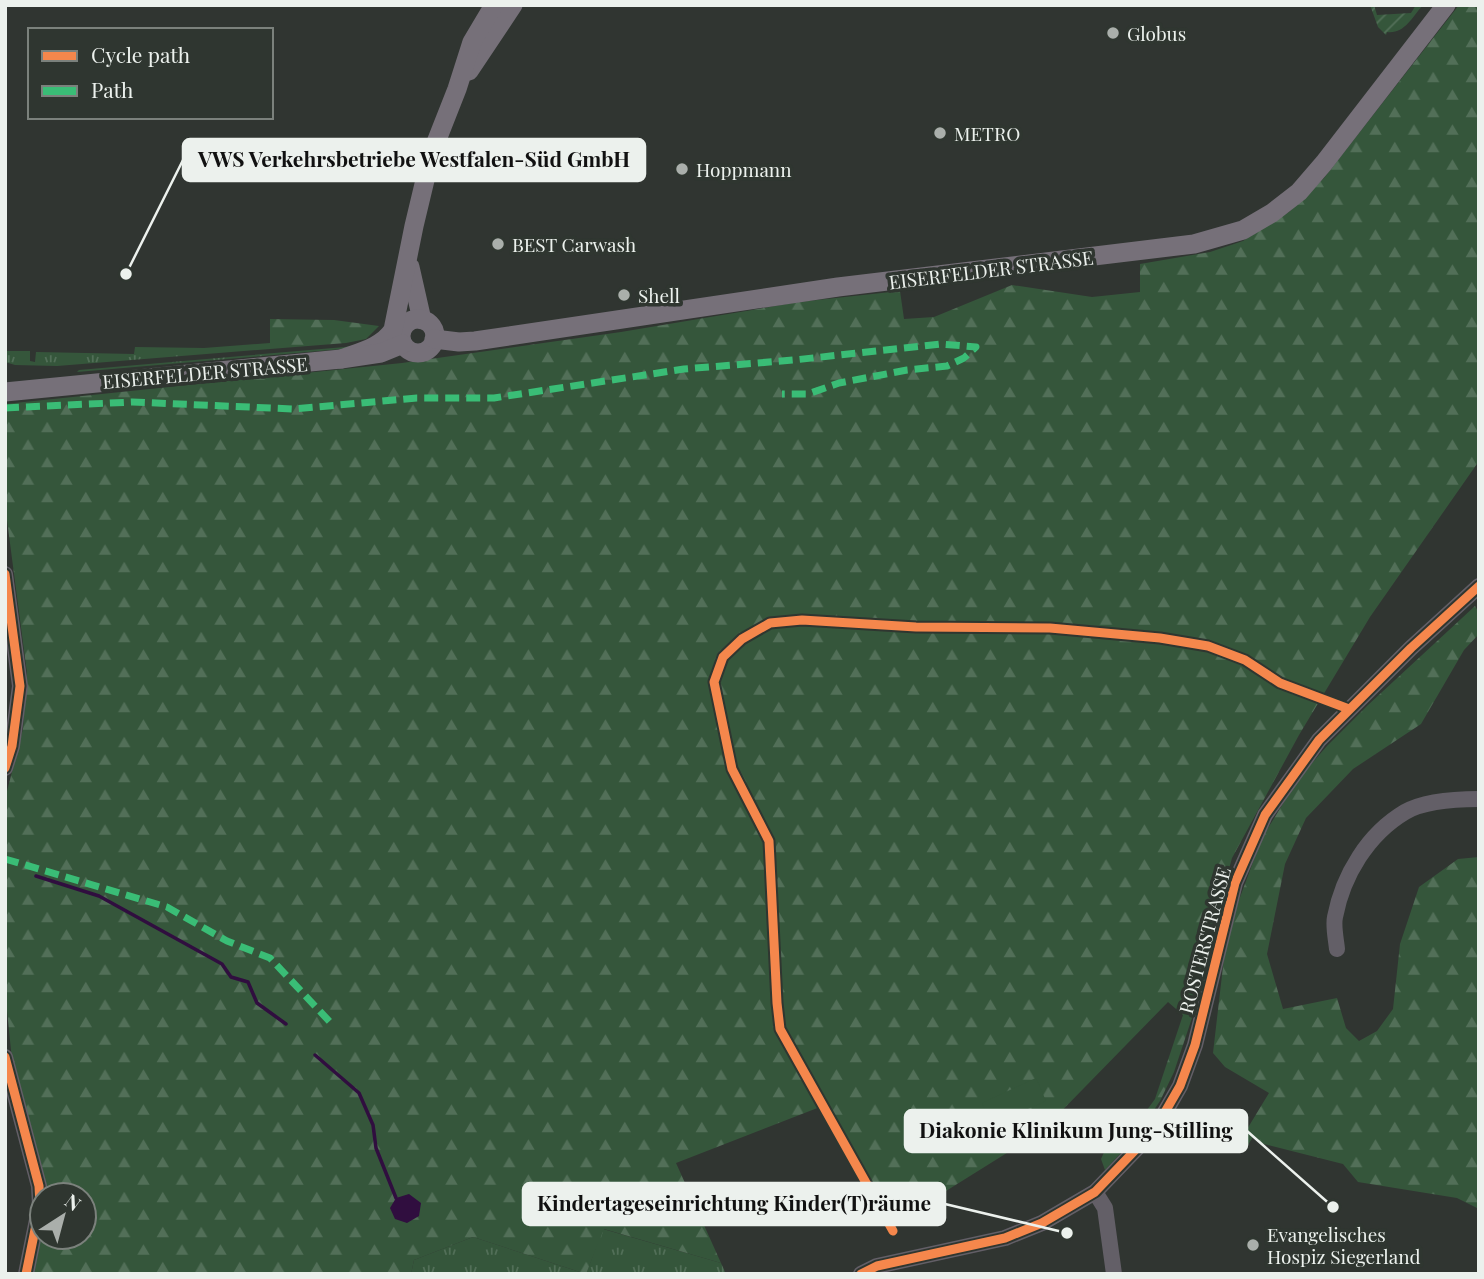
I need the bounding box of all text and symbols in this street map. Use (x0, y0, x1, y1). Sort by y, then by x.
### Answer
place label: Globus (1127, 20, 1186, 46)
marker: Globus (1105, 25, 1121, 41)
legend (28, 28, 273, 119)
text: Cycle path (91, 40, 191, 68)
text: Path (91, 75, 134, 103)
place label: METRO (954, 120, 1020, 146)
marker: METRO (932, 125, 948, 141)
callout: VWS Verkehrsbetriebe Westfalen-Süd GmbH (183, 139, 645, 181)
text: VWS Verkehrsbetriebe Westfalen-Süd GmbH (197, 144, 630, 172)
place label: Hoppmann (696, 156, 792, 182)
marker: Hoppmann (674, 161, 690, 177)
place label: BEST Carwash (512, 231, 636, 257)
marker: BEST Carwash (490, 236, 506, 252)
street label: EISERFELDER STRASSE (887, 244, 1095, 294)
place label: Shell (638, 282, 680, 308)
marker: Shell (616, 287, 632, 303)
street label: EISERFELDER STRASSE (101, 350, 309, 394)
street label: ROSTERSTRASSE (1172, 864, 1236, 1016)
callout: Diakonie Klinikum Jung-Stilling (905, 1110, 1247, 1152)
text: Diakonie Klinikum Jung-Stilling (919, 1115, 1233, 1143)
north arrow (28, 1181, 98, 1251)
callout: Kindertageseinrichtung Kinder(T)räume (523, 1183, 945, 1225)
text: N (60, 1187, 87, 1216)
text: Kindertageseinrichtung Kinder(T)räume (537, 1188, 931, 1216)
place label: Evangelisches Hospiz Siegerland (1267, 1221, 1421, 1269)
marker: Evangelisches Hospiz Siegerland (1245, 1237, 1261, 1253)

